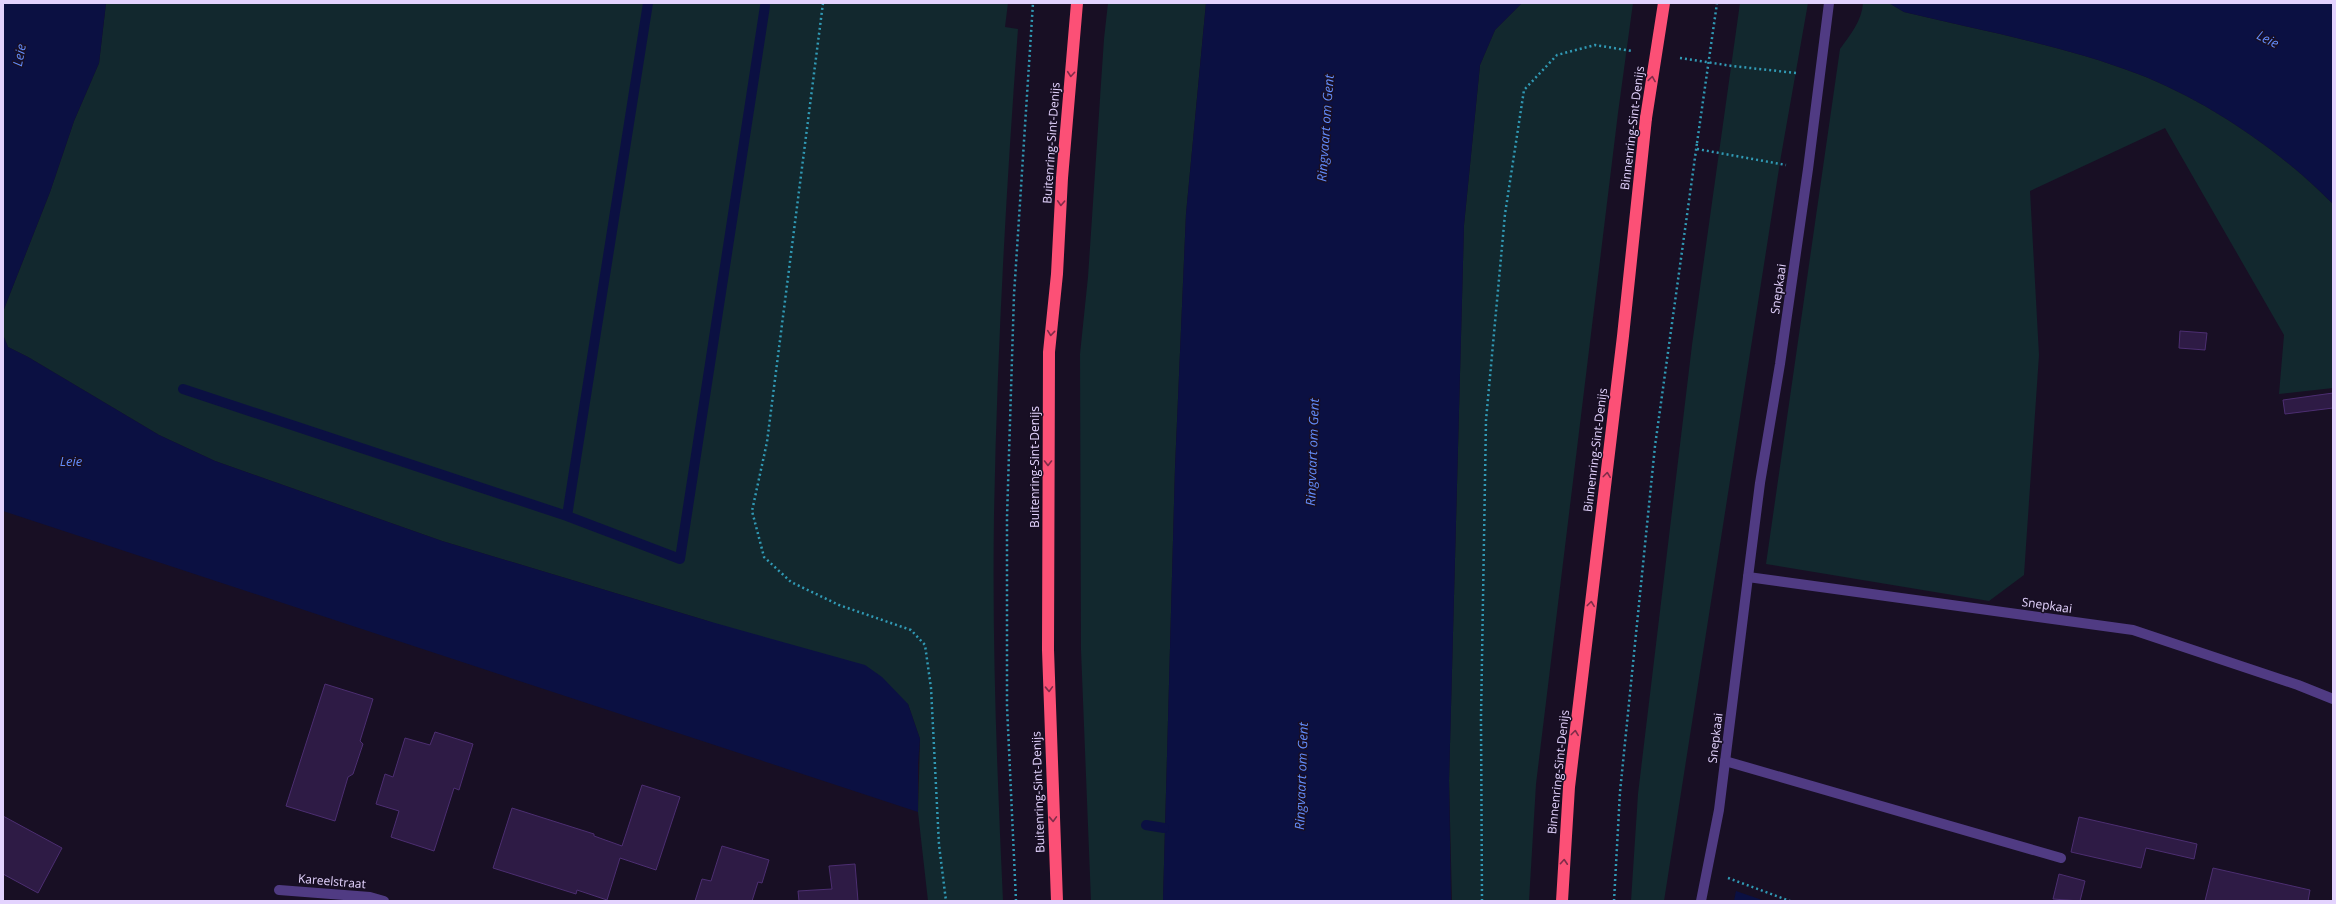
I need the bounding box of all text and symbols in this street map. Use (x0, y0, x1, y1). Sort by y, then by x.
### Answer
water label: Leie (2254, 26, 2283, 52)
water label: Leie (8, 42, 30, 68)
street label: Binnenring-Sint-Denijs (1616, 65, 1648, 191)
one-way arrow (1066, 71, 1075, 77)
water label: Ringvaart om Gent (1312, 73, 1338, 182)
one-way arrow (1647, 76, 1656, 82)
street label: Buitenring-Sint-Denijs (1038, 81, 1064, 204)
one-way arrow (1056, 200, 1065, 206)
street label: Snepkaai (1766, 263, 1790, 315)
one-way arrow (1047, 330, 1056, 336)
street label: Binnenring-Sint-Denijs (1579, 387, 1611, 513)
water label: Ringvaart om Gent (1301, 397, 1323, 506)
street label: Buitenring-Sint-Denijs (1026, 406, 1043, 528)
water label: Leie (60, 452, 83, 470)
one-way arrow (1044, 460, 1052, 466)
one-way arrow (1602, 471, 1611, 478)
street label: Snepkaai (2021, 593, 2073, 617)
one-way arrow (1586, 601, 1595, 607)
one-way arrow (1045, 686, 1053, 692)
street label: Binnenring-Sint-Denijs (1543, 709, 1573, 835)
street label: Snepkaai (1703, 712, 1727, 764)
water label: Ringvaart om Gent (1290, 721, 1312, 830)
one-way arrow (1571, 730, 1580, 736)
street label: Buitenring-Sint-Denijs (1027, 731, 1049, 853)
one-way arrow (1049, 816, 1057, 822)
one-way arrow (1560, 859, 1569, 865)
street label: Kareelstraat (297, 870, 367, 892)

